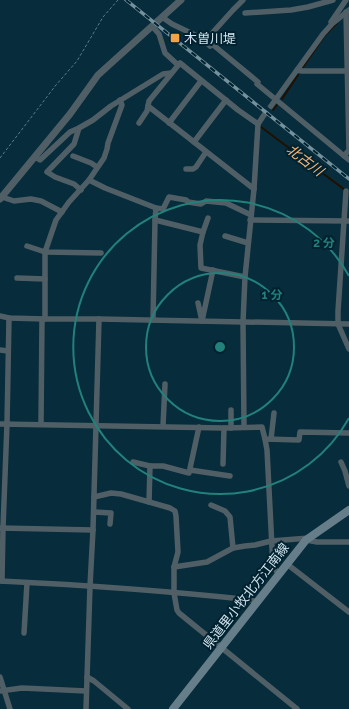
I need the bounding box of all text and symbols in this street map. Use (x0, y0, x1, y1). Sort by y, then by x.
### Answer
place label: 木曽川堤 (184, 31, 236, 46)
marker: 木曽川堤 (169, 32, 181, 44)
water label: 北古川 (283, 141, 328, 180)
text: 2 分 (313, 236, 335, 250)
text: 1 分 (262, 288, 282, 302)
centre of rings (213, 340, 227, 354)
street label: 県道里小牧北方江南線 (200, 540, 292, 652)

